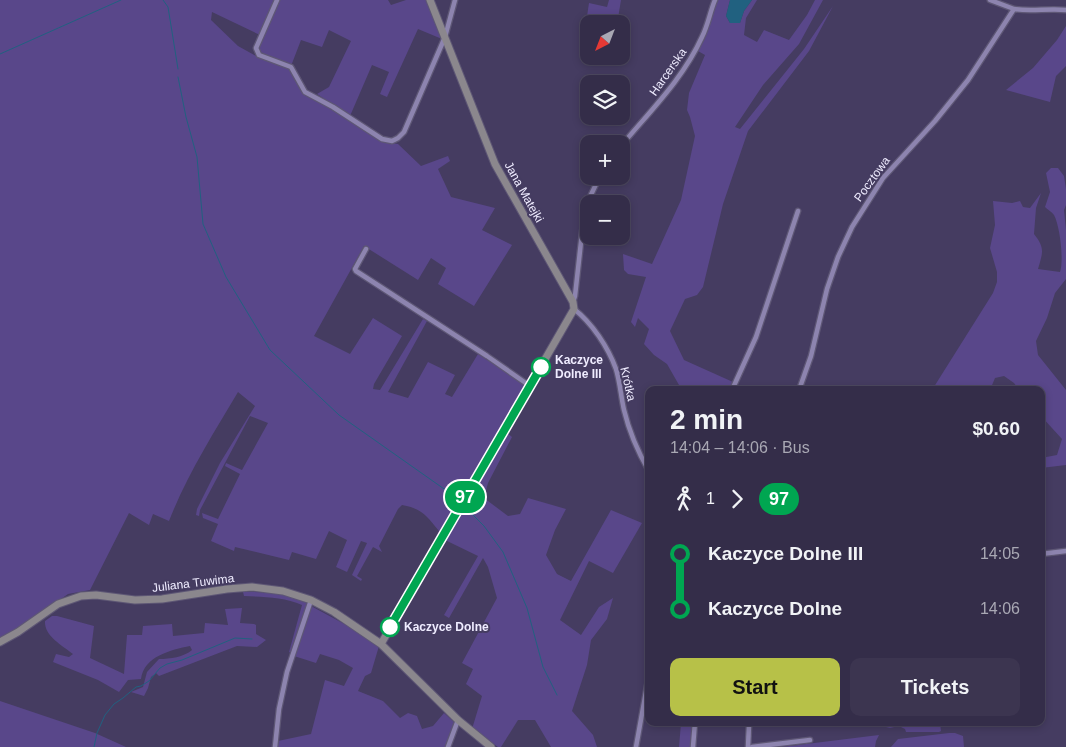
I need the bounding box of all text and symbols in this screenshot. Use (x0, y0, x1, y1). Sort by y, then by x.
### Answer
north arrow (580, 15, 630, 65)
map controls (580, 15, 630, 245)
street label: Harcerska (647, 45, 690, 98)
button: layers (580, 75, 630, 125)
button: + (580, 135, 630, 185)
street label: Pocztowa (851, 154, 893, 204)
street label: Jana Matejki (502, 159, 546, 225)
button: − (580, 195, 630, 245)
place label: Kaczyce Dolne III (555, 353, 603, 381)
marker: Kaczyce Dolne III (531, 357, 551, 377)
street label: Krótka (617, 366, 639, 403)
text: 2 min (670, 404, 743, 435)
text: $0.60 (972, 418, 1020, 439)
text: 14:04 – 14:06 · Bus (670, 439, 810, 456)
line badge: 97 (442, 481, 488, 513)
icon: walk (670, 485, 698, 513)
icon: forward (723, 485, 751, 513)
text: 97 (455, 487, 475, 507)
text: 97 (769, 489, 789, 509)
text: 1 (706, 490, 715, 507)
text: Kaczyce Dolne III (708, 543, 863, 564)
text: 14:05 (980, 545, 1020, 562)
street label: Juliana Tuwima (151, 571, 235, 595)
text: Kaczyce Dolne (708, 598, 842, 619)
text: 14:06 (980, 600, 1020, 617)
marker: Kaczyce Dolne (380, 617, 400, 637)
place label: Kaczyce Dolne (404, 620, 489, 634)
button: Start (670, 658, 840, 716)
button: Tickets (850, 658, 1020, 716)

